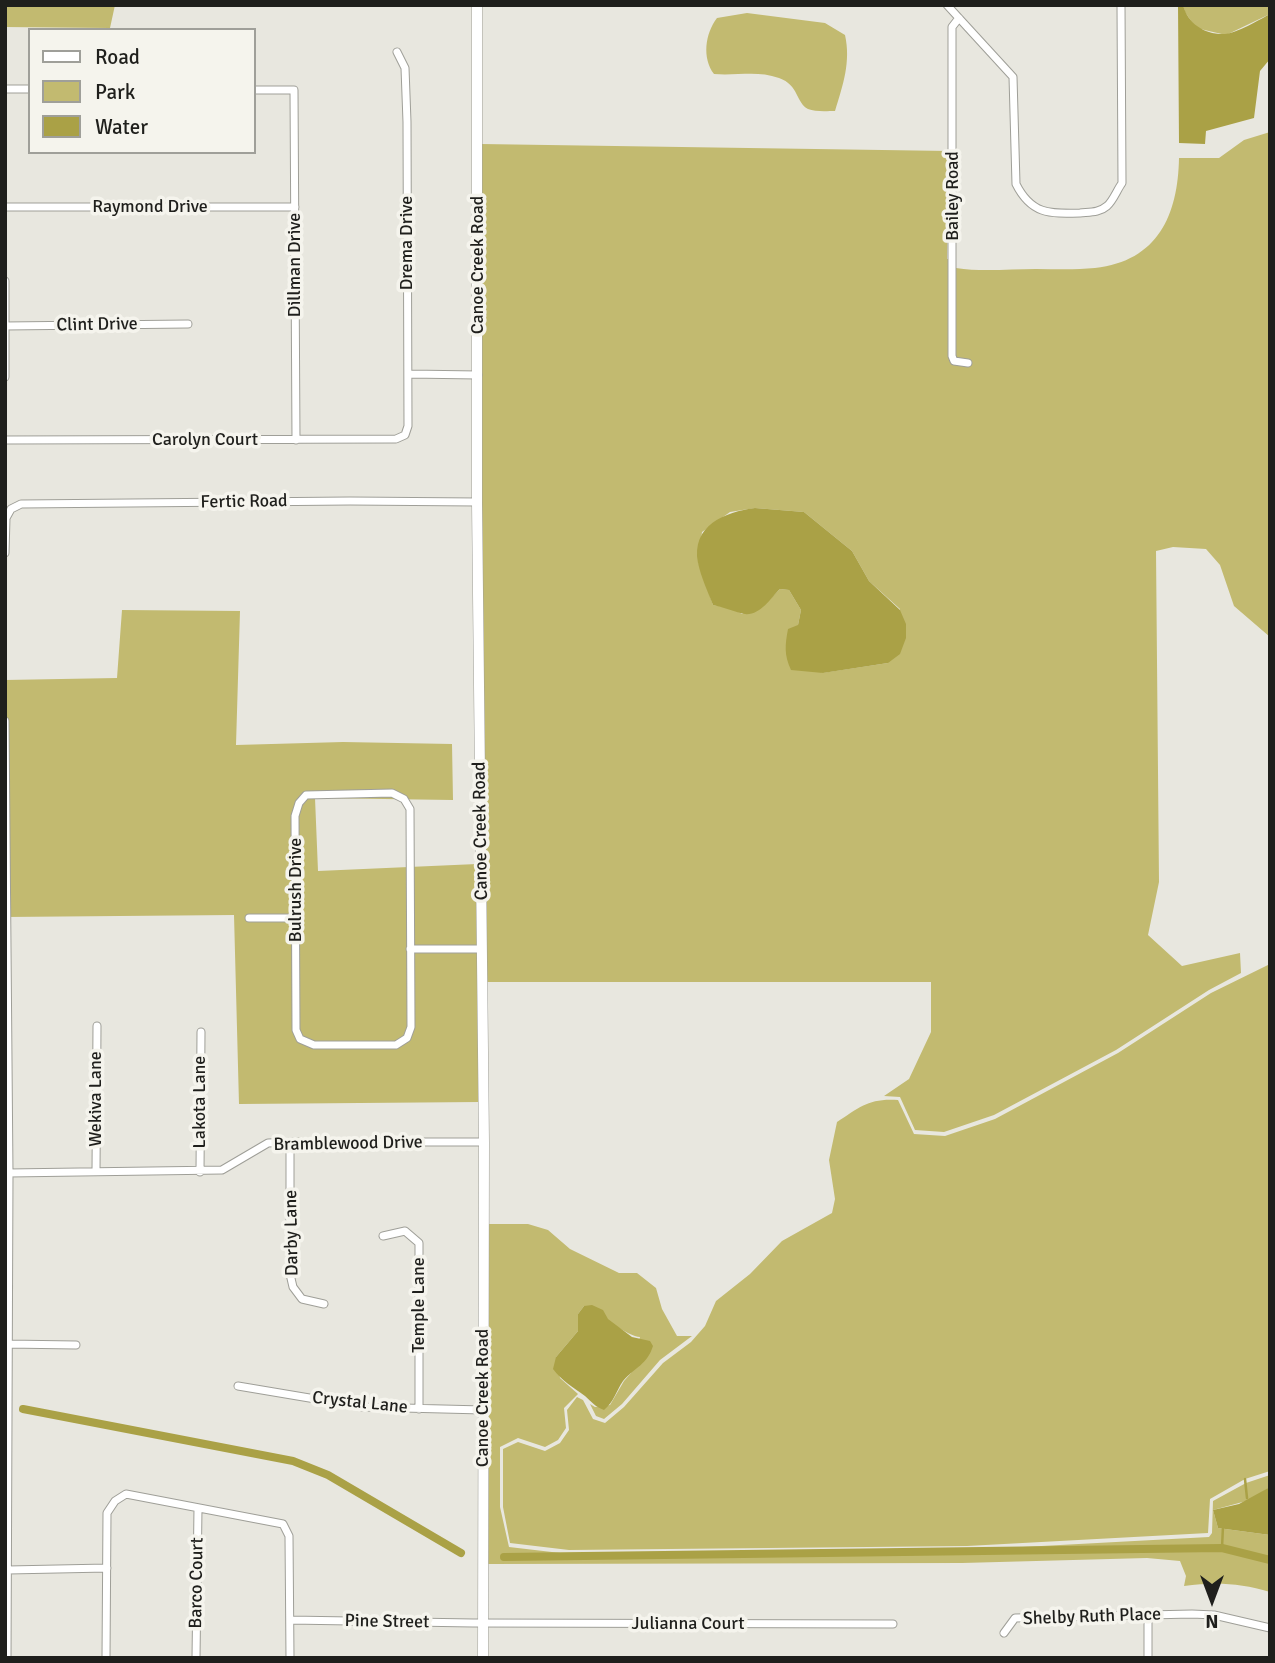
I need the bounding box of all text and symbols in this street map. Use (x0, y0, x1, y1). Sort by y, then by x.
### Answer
legend (28, 28, 256, 154)
text: Road (95, 44, 140, 70)
text: Park (95, 79, 135, 105)
text: Water (95, 114, 148, 140)
street label: Bailey Road (942, 151, 964, 241)
street label: Raymond Drive (92, 196, 208, 218)
street label: Drema Drive (396, 196, 418, 290)
street label: Canoe Creek Road (467, 196, 489, 334)
street label: Dillman Drive (284, 213, 306, 317)
street label: Clint Drive (56, 313, 138, 337)
street label: Carolyn Court (152, 429, 258, 451)
street label: Fertic Road (200, 490, 288, 514)
street label: Canoe Creek Road (469, 761, 493, 901)
street label: Bulrush Drive (285, 838, 307, 942)
street label: Wekiva Lane (85, 1051, 107, 1147)
street label: Lakota Lane (189, 1056, 211, 1148)
street label: Bramblewood Drive (273, 1132, 423, 1156)
street label: Darby Lane (280, 1190, 304, 1276)
street label: Temple Lane (408, 1257, 430, 1353)
street label: Canoe Creek Road (472, 1329, 494, 1467)
street label: Crystal Lane (311, 1387, 409, 1419)
street label: Barco Court (185, 1537, 209, 1629)
north arrow (1177, 1565, 1247, 1635)
street label: Shelby Ruth Place (1023, 1604, 1161, 1630)
text: N (1205, 1609, 1219, 1633)
street label: Pine Street (344, 1610, 430, 1634)
street label: Julianna Court (631, 1613, 745, 1635)

